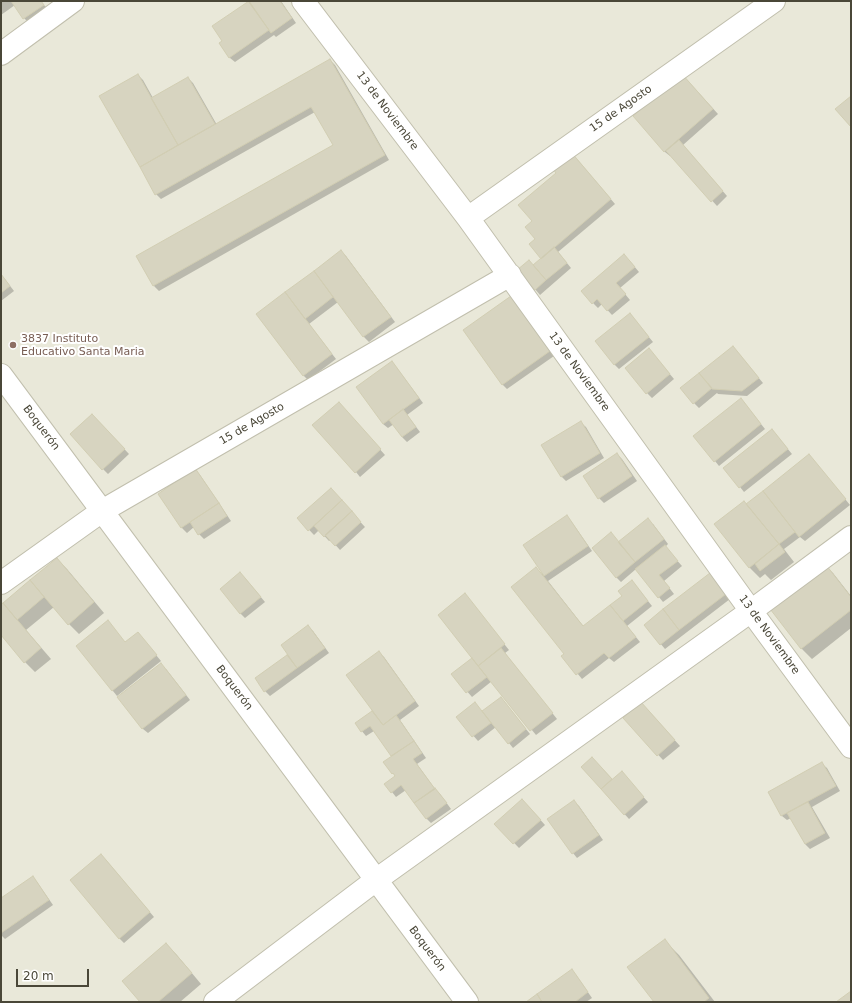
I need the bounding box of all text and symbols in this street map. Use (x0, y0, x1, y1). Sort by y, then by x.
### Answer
street label: 13 de Noviembre (353, 69, 421, 153)
street label: 15 de Agosto (587, 83, 655, 135)
street label: 13 de Noviembre (546, 330, 612, 414)
place label: 3837 Instituto Educativo Santa Maria (21, 332, 145, 358)
marker: 3837 Instituto Educativo Santa Maria (8, 340, 18, 350)
street label: 15 de Agosto (217, 400, 287, 448)
street label: Boquerón (20, 403, 62, 453)
street label: 13 de Noviembre (736, 593, 802, 677)
street label: Boquerón (213, 663, 255, 713)
street label: Boquerón (406, 924, 448, 974)
scale bar (18, 961, 91, 987)
text: 20 m (23, 969, 54, 983)

